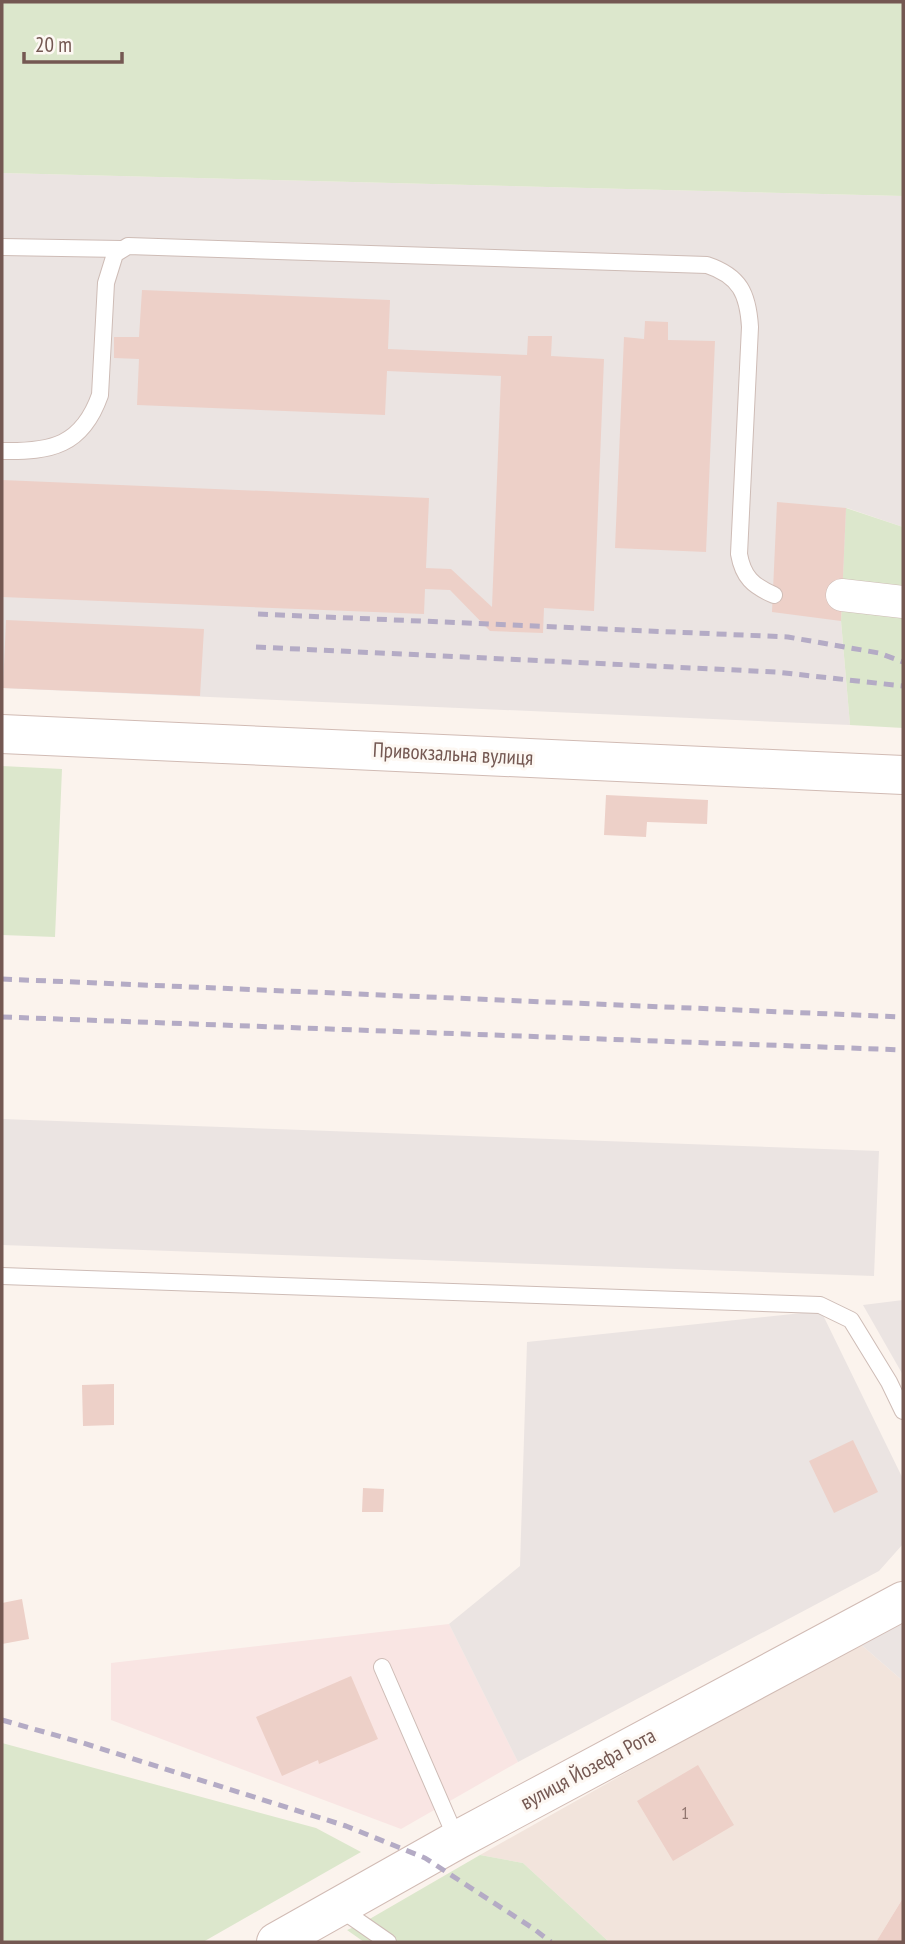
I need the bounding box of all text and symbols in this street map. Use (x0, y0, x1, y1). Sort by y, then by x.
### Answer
scale bar (24, 21, 122, 65)
text: 20 m (35, 31, 72, 58)
street label: Привокзальна вулиця (372, 736, 534, 771)
street label: вулиця Йозефа Рота (516, 1722, 660, 1816)
house number: 1 (681, 1801, 689, 1824)

